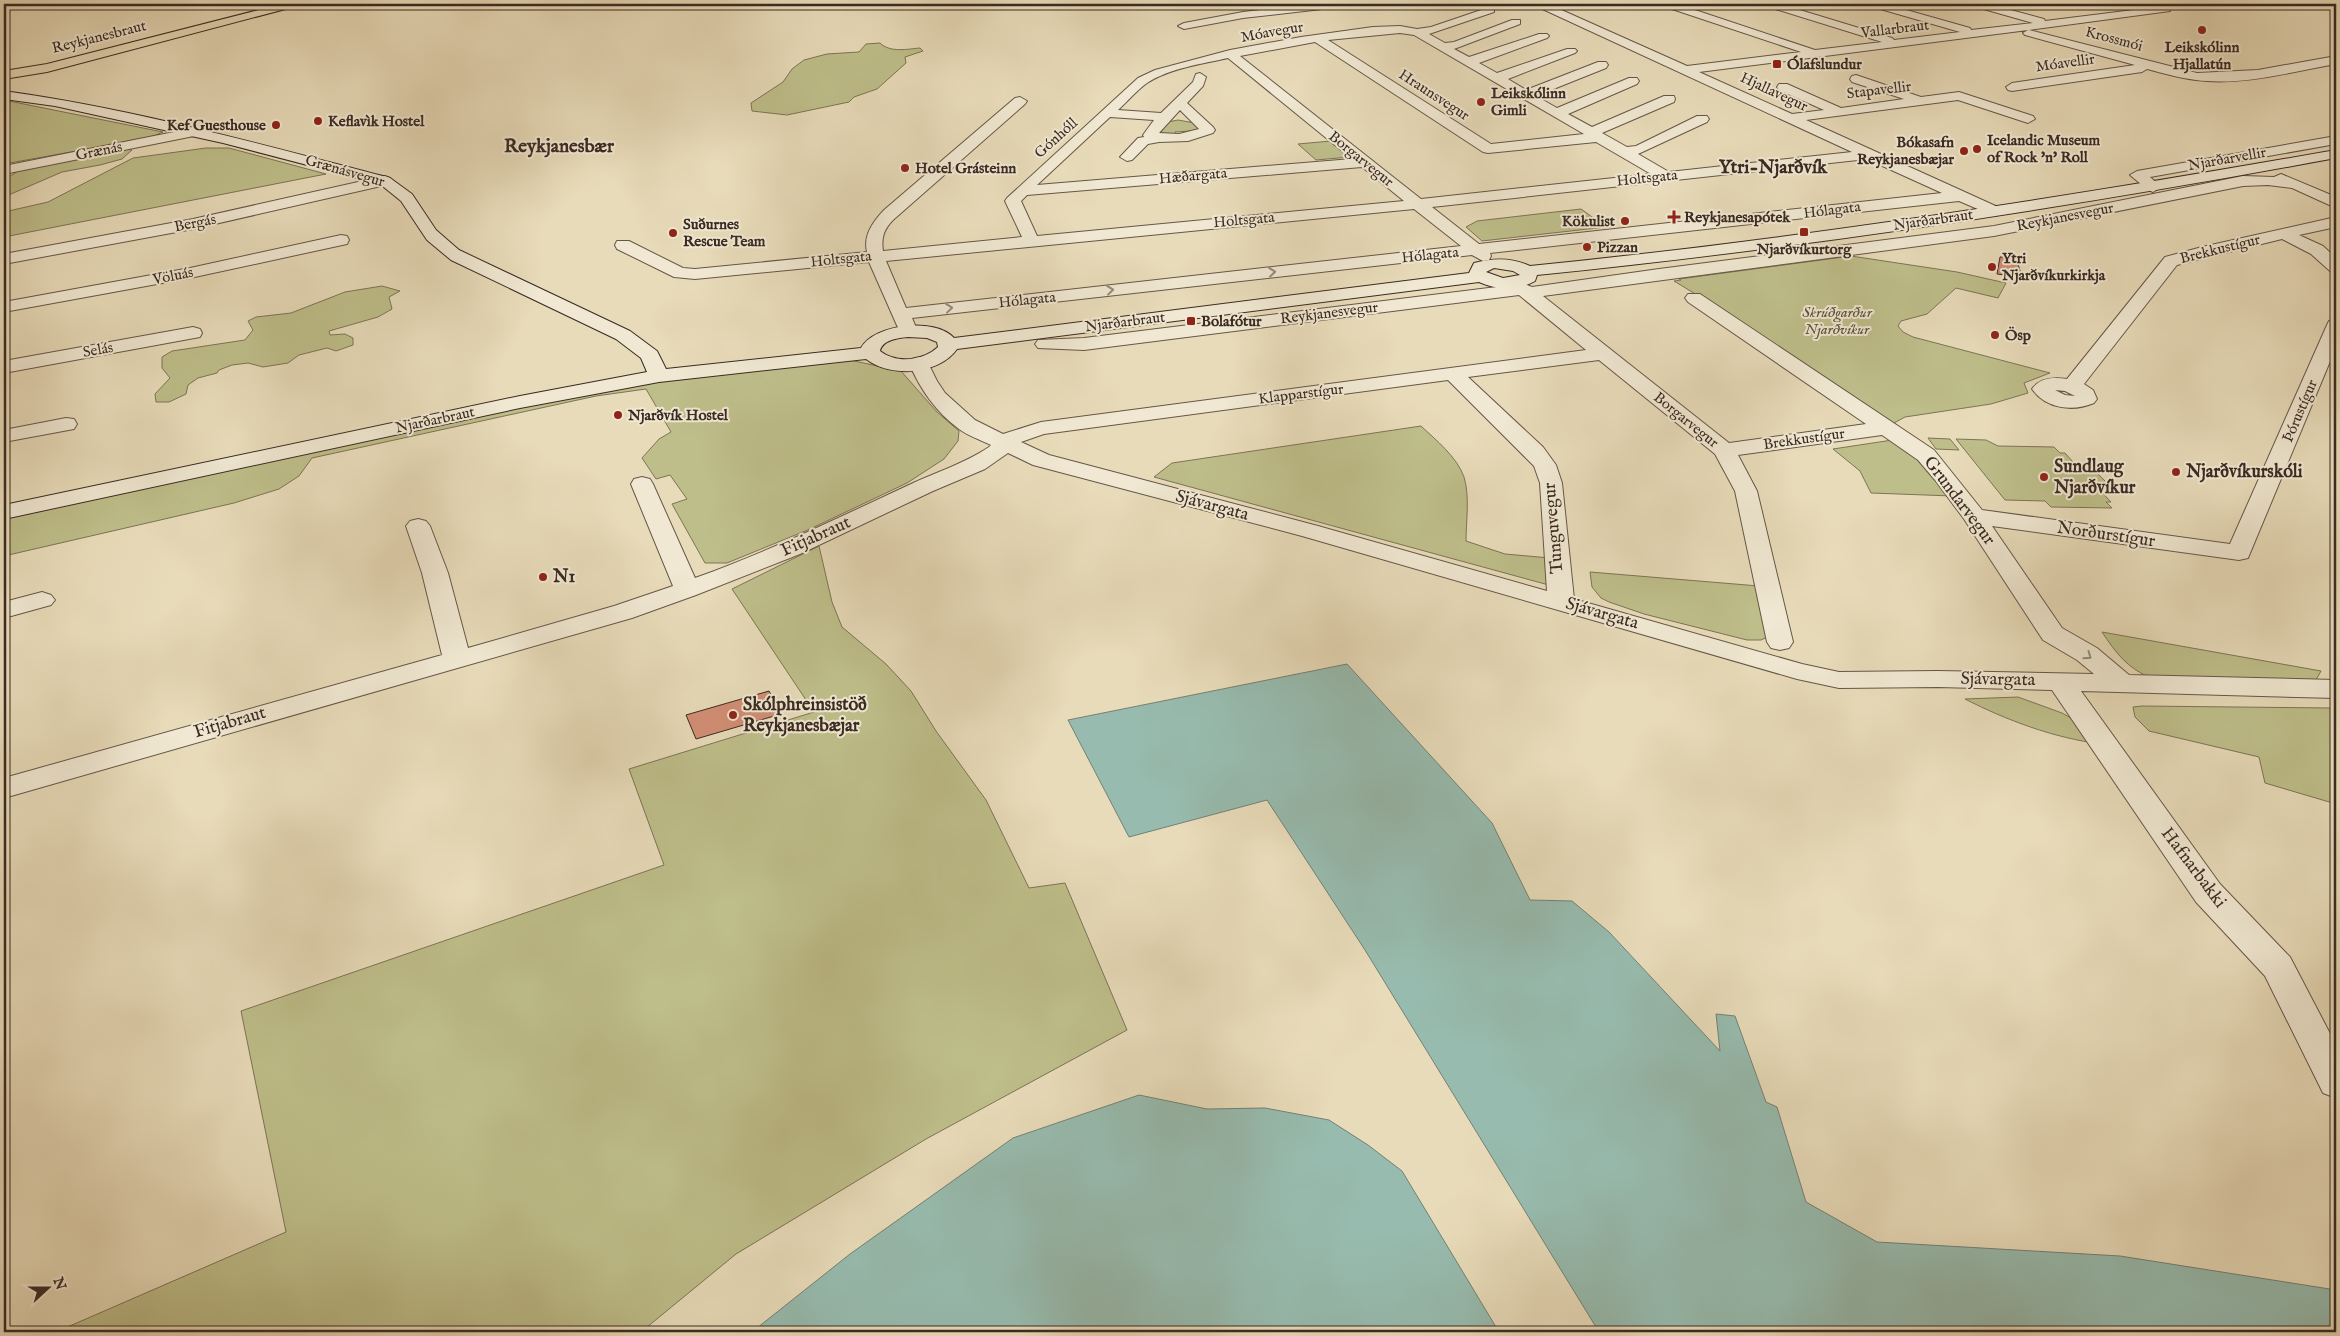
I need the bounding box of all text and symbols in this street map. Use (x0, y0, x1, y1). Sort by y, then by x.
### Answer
street label: Vallarbraut (1859, 15, 1930, 43)
street label: Reykjanesbraut (50, 16, 148, 58)
street label: Móavegur (1239, 17, 1305, 47)
street label: Krossmói (2083, 22, 2145, 56)
marker: Leikskólinn Hjallatún (2196, 24, 2208, 36)
place label: Leikskólinn Hjallatún (2164, 38, 2240, 74)
street label: Móavellir (2034, 49, 2096, 77)
place label: Ólafslundur (1787, 55, 1862, 74)
marker: Ólafslundur (1771, 58, 1783, 70)
street label: Hraunsvegur (1395, 65, 1473, 125)
street label: Hjallavegur (1737, 68, 1811, 116)
street label: Stapavellir (1846, 77, 1913, 103)
place label: Leikskólinn Gimli (1491, 84, 1566, 120)
marker: Leikskólinn Gimli (1475, 96, 1487, 108)
place label: Keflavìk Hostel (328, 112, 425, 131)
street label: Gónhóll (1030, 113, 1082, 162)
marker: Keflavìk Hostel (312, 115, 324, 127)
place label: Kef Guesthouse (167, 116, 266, 135)
marker: Kef Guesthouse (270, 119, 282, 131)
street label: Borgarvegur (1325, 127, 1398, 191)
place label: Icelandic Museum of Rock 'n' Roll (1987, 131, 2101, 167)
place label: Bókasafn Reykjanesbæjar (1857, 133, 1954, 169)
district label: Reykjanesbær (504, 135, 615, 159)
street label: Grænás (74, 137, 124, 165)
marker: Icelandic Museum of Rock 'n' Roll (1971, 143, 1983, 155)
street label: Njarðarvellir (2186, 143, 2268, 175)
marker: Bókasafn Reykjanesbæjar (1958, 145, 1970, 157)
street label: Grænásvegur (303, 151, 387, 192)
district label: Ytri-Njarðvík (1719, 156, 1828, 180)
place label: Hotel Grásteinn (915, 159, 1016, 178)
marker: Hotel Grásteinn (899, 162, 911, 174)
street label: Hæðargata (1158, 164, 1228, 188)
street label: Holtsgata (1615, 165, 1679, 191)
street label: Hólagata (1802, 197, 1862, 223)
street label: Reykjanesvegur (2015, 198, 2116, 236)
street label: Njarðarbraut (1892, 205, 1974, 235)
street label: Holtsgata (1213, 208, 1276, 232)
place label: Reykjanesapótek (1684, 208, 1791, 227)
street label: Bergás (172, 210, 218, 236)
marker: Reykjanesapótek (1668, 211, 1680, 223)
place label: Kökulist (1562, 212, 1616, 231)
place label: Suðurnes Rescue Team (683, 215, 766, 251)
marker: Kökulist (1619, 215, 1631, 227)
marker: Njarðvíkurtorg (1798, 226, 1810, 238)
marker: Suðurnes Rescue Team (667, 227, 679, 239)
street label: Brekkustígur (2178, 230, 2263, 268)
place label: Pizzan (1597, 238, 1638, 257)
place label: Njarðvíkurtorg (1756, 240, 1852, 259)
marker: Pizzan (1581, 241, 1593, 253)
street label: Hólagata (1400, 242, 1460, 267)
street label: Holtsgata (809, 246, 873, 272)
place label: Ytri Njarðvíkurkirkja (2001, 249, 2106, 285)
marker: Ytri Njarðvíkurkirkja (1986, 261, 1998, 273)
street label: Völuás (150, 263, 195, 289)
one-way arrow (1268, 267, 1276, 278)
one-way arrow (1107, 285, 1115, 296)
street label: Hólagata (997, 287, 1057, 312)
street label: Reykjanesvegur (1279, 298, 1380, 328)
one-way arrow (945, 303, 953, 314)
park label: Skrúðgarður Njarðvíkur (1802, 303, 1873, 339)
street label: Njarðarbraut (1084, 308, 1166, 336)
place label: Bolafótur (1201, 312, 1262, 331)
marker: Bolafótur (1185, 315, 1197, 327)
place label: Ösp (2005, 326, 2031, 345)
marker: Ösp (1989, 329, 2001, 341)
street label: Selás (81, 338, 115, 362)
street label: Þórustígur (2278, 376, 2322, 445)
street label: Klapparstígur (1257, 379, 1345, 409)
street label: Borgarvegur (1650, 388, 1723, 452)
street label: Njarðarbraut (394, 402, 476, 438)
place label: Njarðvík Hostel (627, 406, 729, 425)
marker: Njarðvík Hostel (612, 409, 624, 421)
street label: Brekkustígur (1762, 424, 1846, 454)
street label: Grundarvegur (1918, 452, 2000, 550)
place label: Sundlaug Njarðvíkur (2053, 456, 2136, 500)
place label: Njarðvíkurskóli (2185, 461, 2303, 484)
marker: Njarðvíkurskóli (2170, 466, 2182, 478)
marker: Sundlaug Njarðvíkur (2038, 471, 2050, 483)
street label: Tunguvegur (1539, 481, 1569, 575)
street label: Sjávargata (1173, 485, 1251, 527)
street label: Fitjabraut (778, 511, 854, 563)
street label: Norðurstígur (2055, 517, 2157, 553)
place label: N1 (552, 566, 576, 589)
marker: N1 (537, 571, 549, 583)
street label: Sjávargata (1563, 593, 1641, 635)
one-way arrow (2082, 650, 2092, 659)
street label: Sjávargata (1960, 668, 2036, 692)
place label: Skólphreinsistöð Reykjanesbæjar (743, 694, 867, 738)
street label: Fitjabraut (191, 702, 269, 744)
marker: Skólphreinsistöð Reykjanesbæjar (727, 709, 739, 721)
street label: Hafnarbakki (2155, 823, 2231, 913)
north arrow (22, 1264, 72, 1314)
text: N (48, 1274, 70, 1293)

